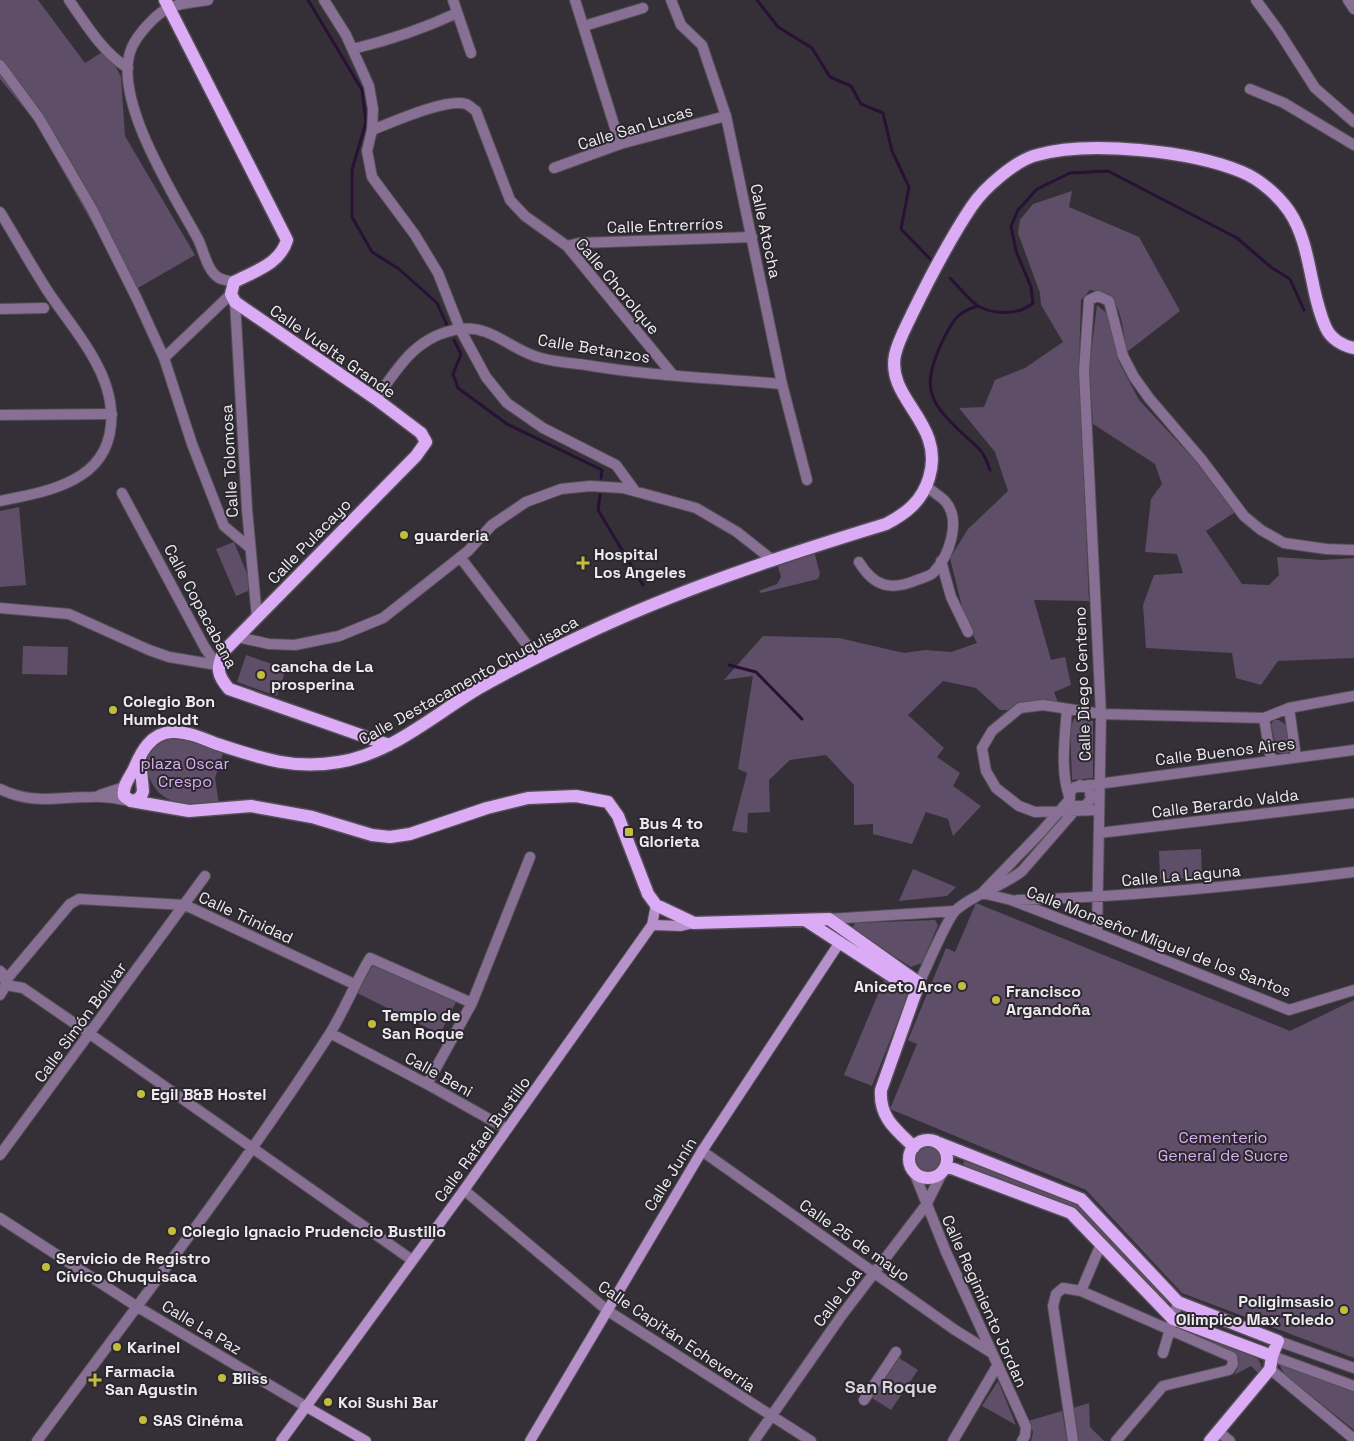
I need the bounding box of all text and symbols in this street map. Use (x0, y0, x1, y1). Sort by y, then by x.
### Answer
street label: Calle San Lucas (575, 100, 695, 155)
street label: Calle Atocha (745, 182, 786, 280)
street label: Calle Entrerríos (606, 213, 724, 238)
street label: Calle Chorolque (571, 234, 664, 339)
street label: Calle Vuelta Grande (266, 300, 400, 403)
street label: Calle Betanzos (536, 329, 652, 368)
street label: Calle Tolomosa (216, 404, 243, 518)
street label: Calle Pulacayo (263, 494, 356, 589)
place label: guarderia (414, 525, 489, 546)
marker: guarderia (398, 529, 410, 541)
street label: Calle Copacabana (159, 541, 242, 672)
place label: Hospital Los Angeles (594, 544, 686, 583)
marker: Hospital Los Angeles (576, 556, 590, 570)
street label: Calle Diego Centeno (1069, 606, 1096, 762)
street label: Calle Destacamento Chuquisaca (355, 611, 582, 750)
place label: cancha de La prosperina (271, 656, 373, 695)
marker: cancha de La prosperina (255, 669, 267, 681)
place label: Colegio Bon Humboldt (123, 691, 215, 730)
marker: Colegio Bon Humboldt (107, 704, 119, 716)
street label: Calle Buenos Aires (1154, 733, 1296, 770)
park label: plaza Oscar Crespo (141, 753, 229, 792)
street label: Calle Berardo Valda (1150, 784, 1300, 823)
place label: Bus 4 to Glorieta (639, 813, 703, 852)
marker: Bus 4 to Glorieta (623, 826, 635, 838)
street label: Calle La Laguna (1120, 860, 1242, 891)
street label: Calle Monseñor Miguel de los Santos (1024, 881, 1294, 1002)
street label: Calle Trinidad (195, 886, 296, 949)
street label: Calle Simón Bolívar (30, 958, 131, 1087)
place label: Aniceto Arce (854, 976, 952, 997)
marker: Aniceto Arce (956, 980, 968, 992)
place label: Francisco Argandoña (1006, 981, 1091, 1020)
marker: Francisco Argandoña (990, 994, 1002, 1006)
place label: Templo de San Roque (382, 1005, 464, 1044)
marker: Templo de San Roque (366, 1018, 378, 1030)
street label: Calle Beni (401, 1047, 477, 1102)
street label: Calle Rafael Bustillo (430, 1072, 535, 1206)
place label: Egil B&B Hostel (151, 1084, 266, 1105)
marker: Egil B&B Hostel (135, 1088, 147, 1100)
park label: Cementerio General de Sucre (1158, 1127, 1288, 1166)
street label: Calle Junín (639, 1133, 701, 1215)
street label: Calle 25 de mayo (795, 1194, 914, 1286)
street label: Calle Regimiento Jordan (937, 1212, 1032, 1391)
place label: Colegio Ignacio Prudencio Bustillo (182, 1221, 446, 1242)
marker: Colegio Ignacio Prudencio Bustillo (166, 1225, 178, 1237)
place label: Servicio de Registro Cívico Chuquisaca (56, 1248, 211, 1287)
marker: Servicio de Registro Cívico Chuquisaca (40, 1261, 52, 1273)
street label: Calle Loa (808, 1264, 866, 1331)
street label: Calle Capitán Echeverria (594, 1276, 759, 1397)
place label: Poligimsasio Olimpico Max Toledo (1176, 1291, 1334, 1330)
street label: Calle La Paz (158, 1295, 246, 1360)
marker: Poligimsasio Olimpico Max Toledo (1338, 1304, 1350, 1316)
place label: Karinel (127, 1337, 180, 1358)
marker: Karinel (111, 1341, 123, 1353)
place label: Farmacia San Agustin (105, 1361, 198, 1400)
place label: Bliss (232, 1368, 268, 1389)
marker: Bliss (216, 1372, 228, 1384)
marker: Farmacia San Agustin (89, 1374, 101, 1386)
district label: San Roque (845, 1375, 937, 1398)
place label: Koi Sushi Bar (338, 1392, 438, 1413)
marker: Koi Sushi Bar (322, 1396, 334, 1408)
place label: SAS Cinéma (153, 1410, 243, 1431)
marker: SAS Cinéma (137, 1414, 149, 1426)

